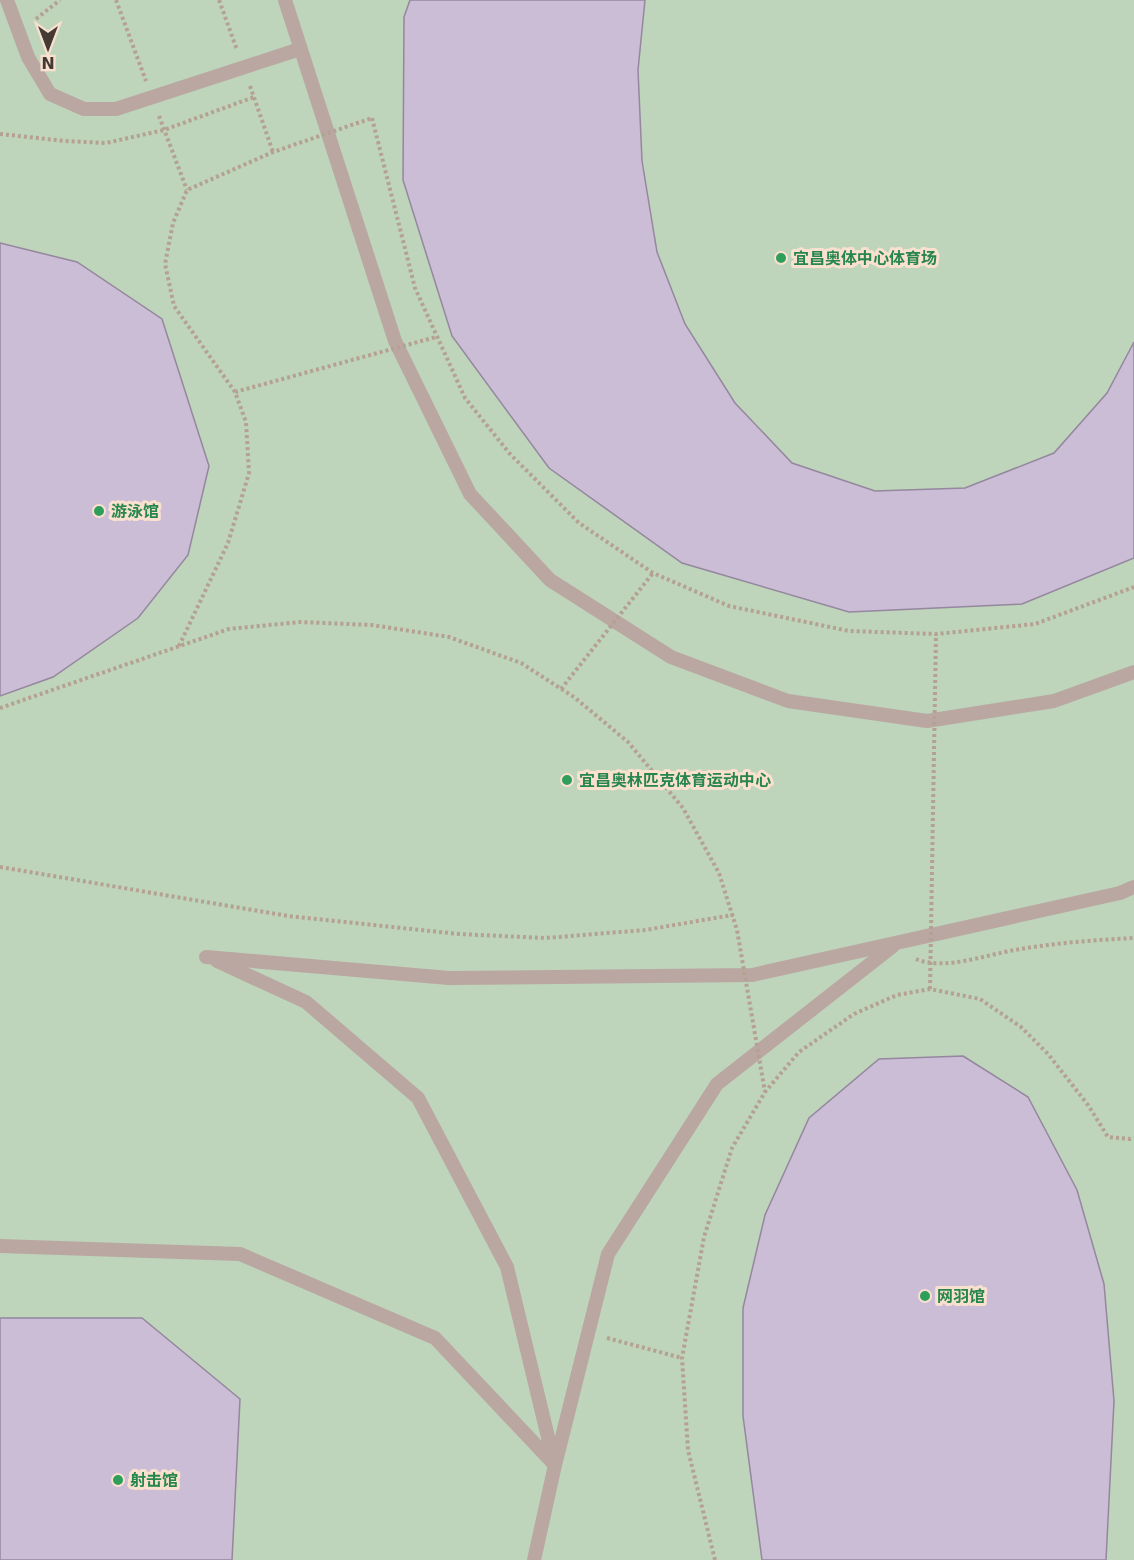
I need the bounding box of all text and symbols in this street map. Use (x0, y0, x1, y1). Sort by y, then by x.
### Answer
north arrow (18, 18, 78, 78)
text: N (41, 53, 55, 72)
place label: 宜昌奥体中心体育场 (793, 249, 937, 268)
marker: 宜昌奥体中心体育场 (774, 251, 788, 265)
place label: 游泳馆 (111, 502, 159, 521)
marker: 游泳馆 (92, 504, 106, 518)
place label: 宜昌奥林匹克体育运动中心 (579, 771, 771, 790)
marker: 宜昌奥林匹克体育运动中心 (560, 773, 574, 787)
place label: 网羽馆 (937, 1287, 985, 1306)
marker: 网羽馆 (918, 1289, 932, 1303)
place label: 射击馆 (130, 1471, 178, 1490)
marker: 射击馆 (111, 1473, 125, 1487)

